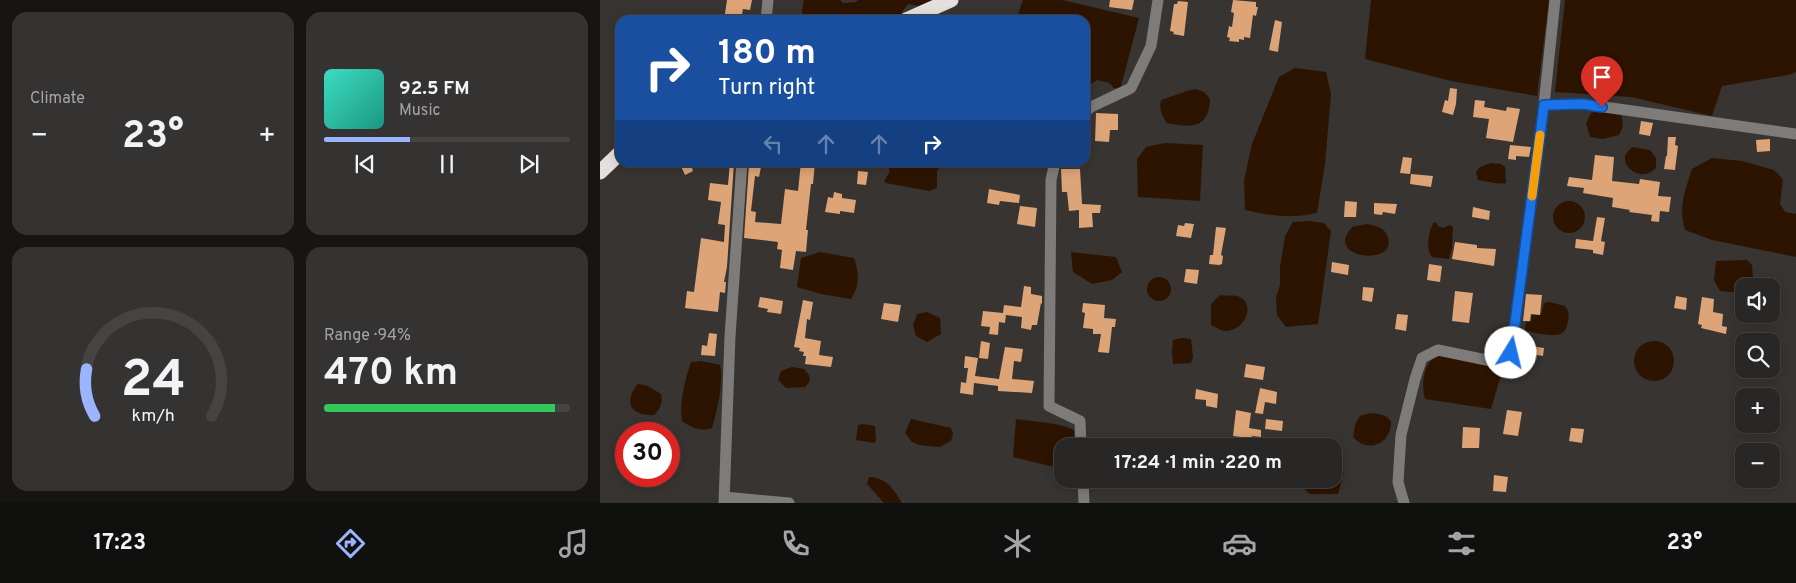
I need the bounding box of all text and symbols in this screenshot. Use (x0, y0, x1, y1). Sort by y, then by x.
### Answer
text: 180 m (718, 32, 816, 76)
icon: right (635, 35, 700, 100)
pin (1581, 56, 1623, 107)
icon: arrive (1588, 63, 1616, 91)
text: Turn right (718, 75, 815, 102)
text: 92.5 FM (399, 77, 470, 101)
text: Climate (30, 89, 85, 109)
text: Music (399, 101, 440, 121)
text: 23° (122, 113, 184, 162)
text: − (30, 119, 48, 155)
text: + (258, 119, 276, 155)
icon: left (759, 130, 787, 158)
icon: ahead (812, 130, 840, 158)
icon: ahead (865, 130, 893, 158)
icon: right (918, 130, 946, 158)
icon: previous (351, 150, 379, 178)
icon: pause (433, 150, 461, 178)
icon: next (515, 150, 543, 178)
map controls (1735, 278, 1780, 488)
button: sound (1735, 278, 1780, 323)
text: Range · 94% (324, 326, 411, 346)
position arrow (1484, 326, 1536, 378)
button: search (1735, 333, 1780, 378)
text: 24 (120, 349, 186, 415)
text: 470 km (324, 350, 458, 399)
button: + (1735, 388, 1780, 433)
text: km/h (131, 405, 175, 428)
speed limit sign: 30 (615, 422, 680, 487)
button: − (1735, 443, 1780, 488)
text: 17:24 · 1 min · 220 m (1114, 451, 1282, 475)
icon: directions (333, 526, 368, 561)
icon: music (556, 526, 591, 561)
icon: phone (778, 526, 813, 561)
icon: climate (1000, 526, 1035, 561)
icon: car (1222, 526, 1257, 561)
icon: filters (1444, 526, 1479, 561)
text: 17:23 (94, 530, 146, 557)
text: 23° (1667, 530, 1702, 557)

